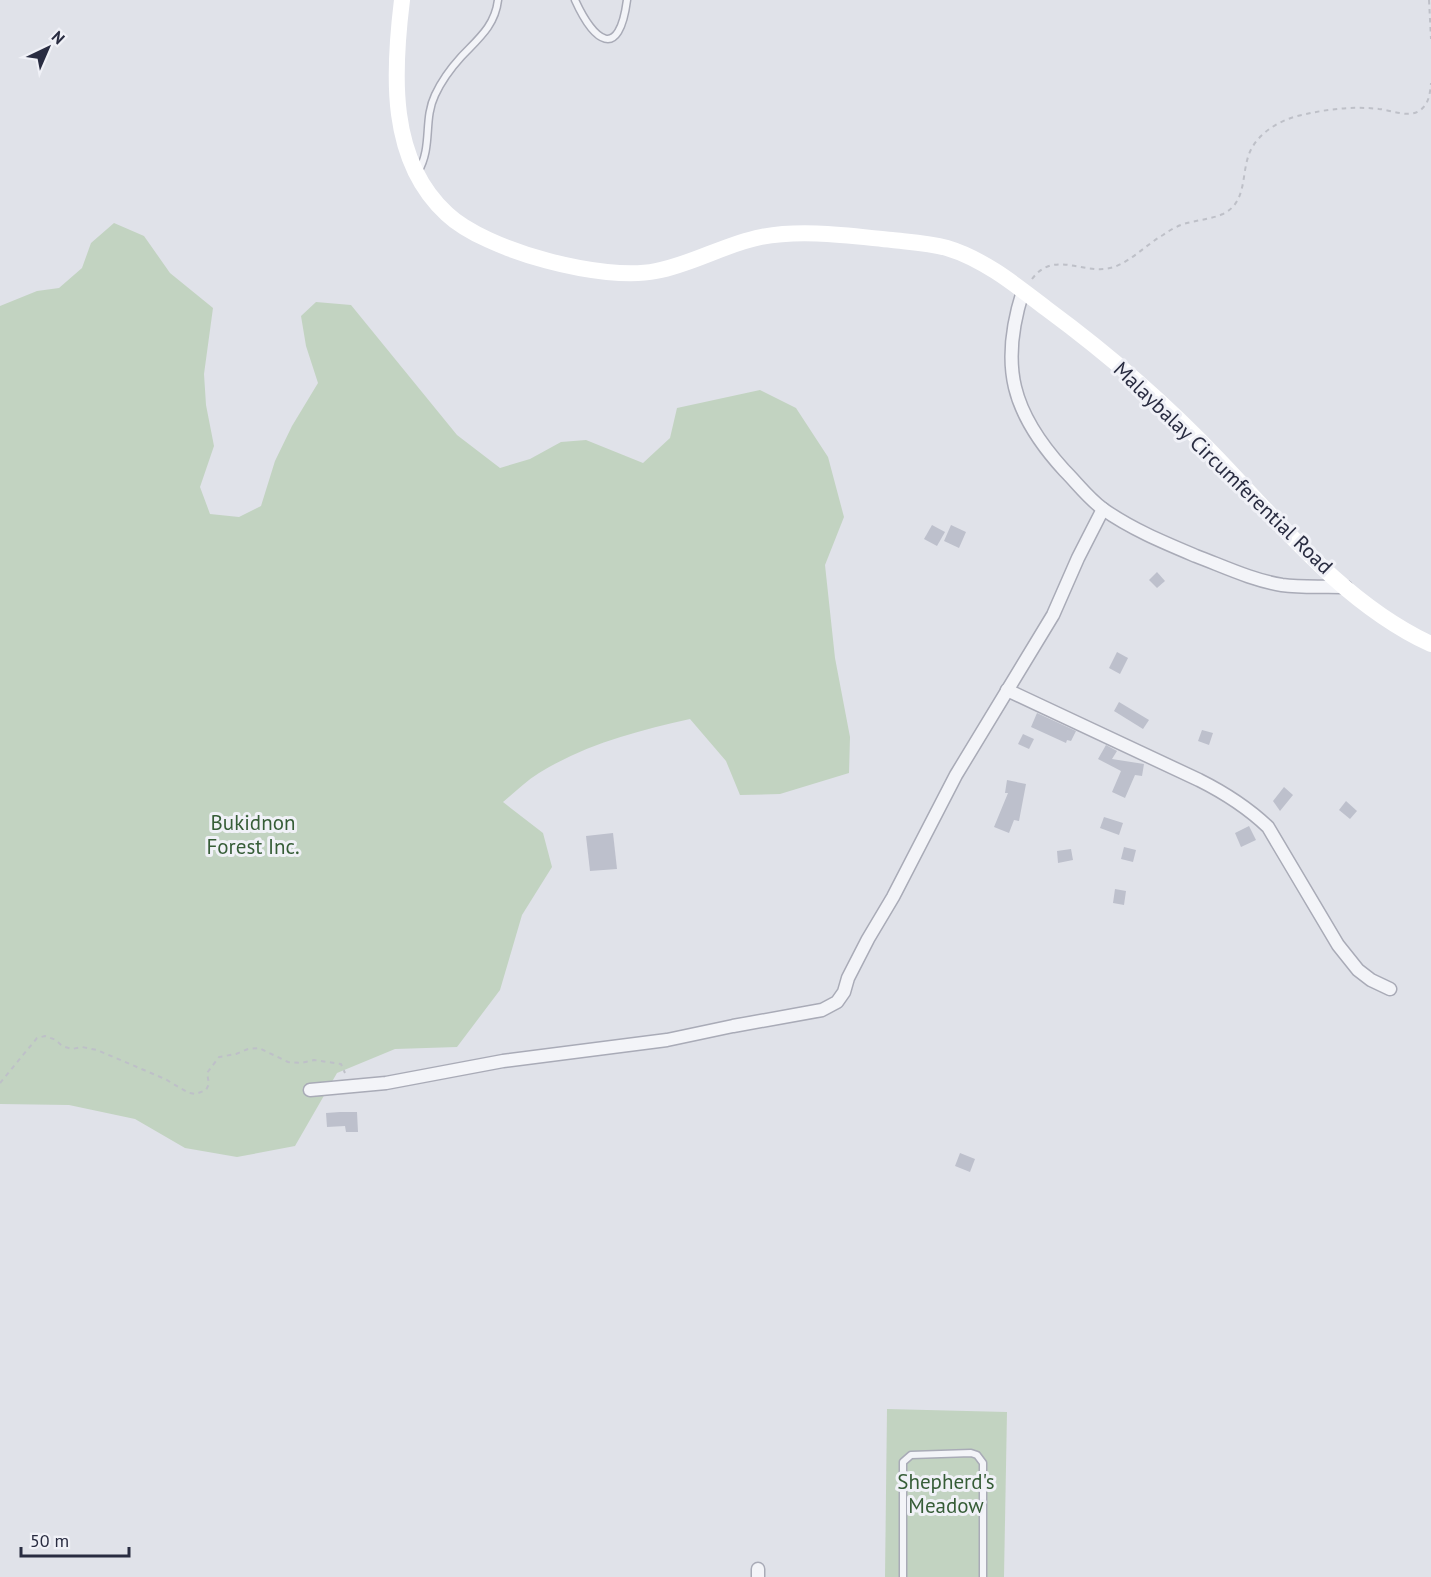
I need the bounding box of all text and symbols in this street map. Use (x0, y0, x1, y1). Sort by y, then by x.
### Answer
north arrow (18, 18, 78, 78)
text: N (48, 26, 69, 48)
street label: Malaybalay Circumferential Road (1108, 356, 1339, 580)
park label: Bukidnon Forest Inc. (206, 809, 300, 860)
park label: Shepherd's Meadow (897, 1468, 995, 1519)
scale bar (21, 1520, 129, 1558)
text: 50 m (30, 1529, 69, 1552)

